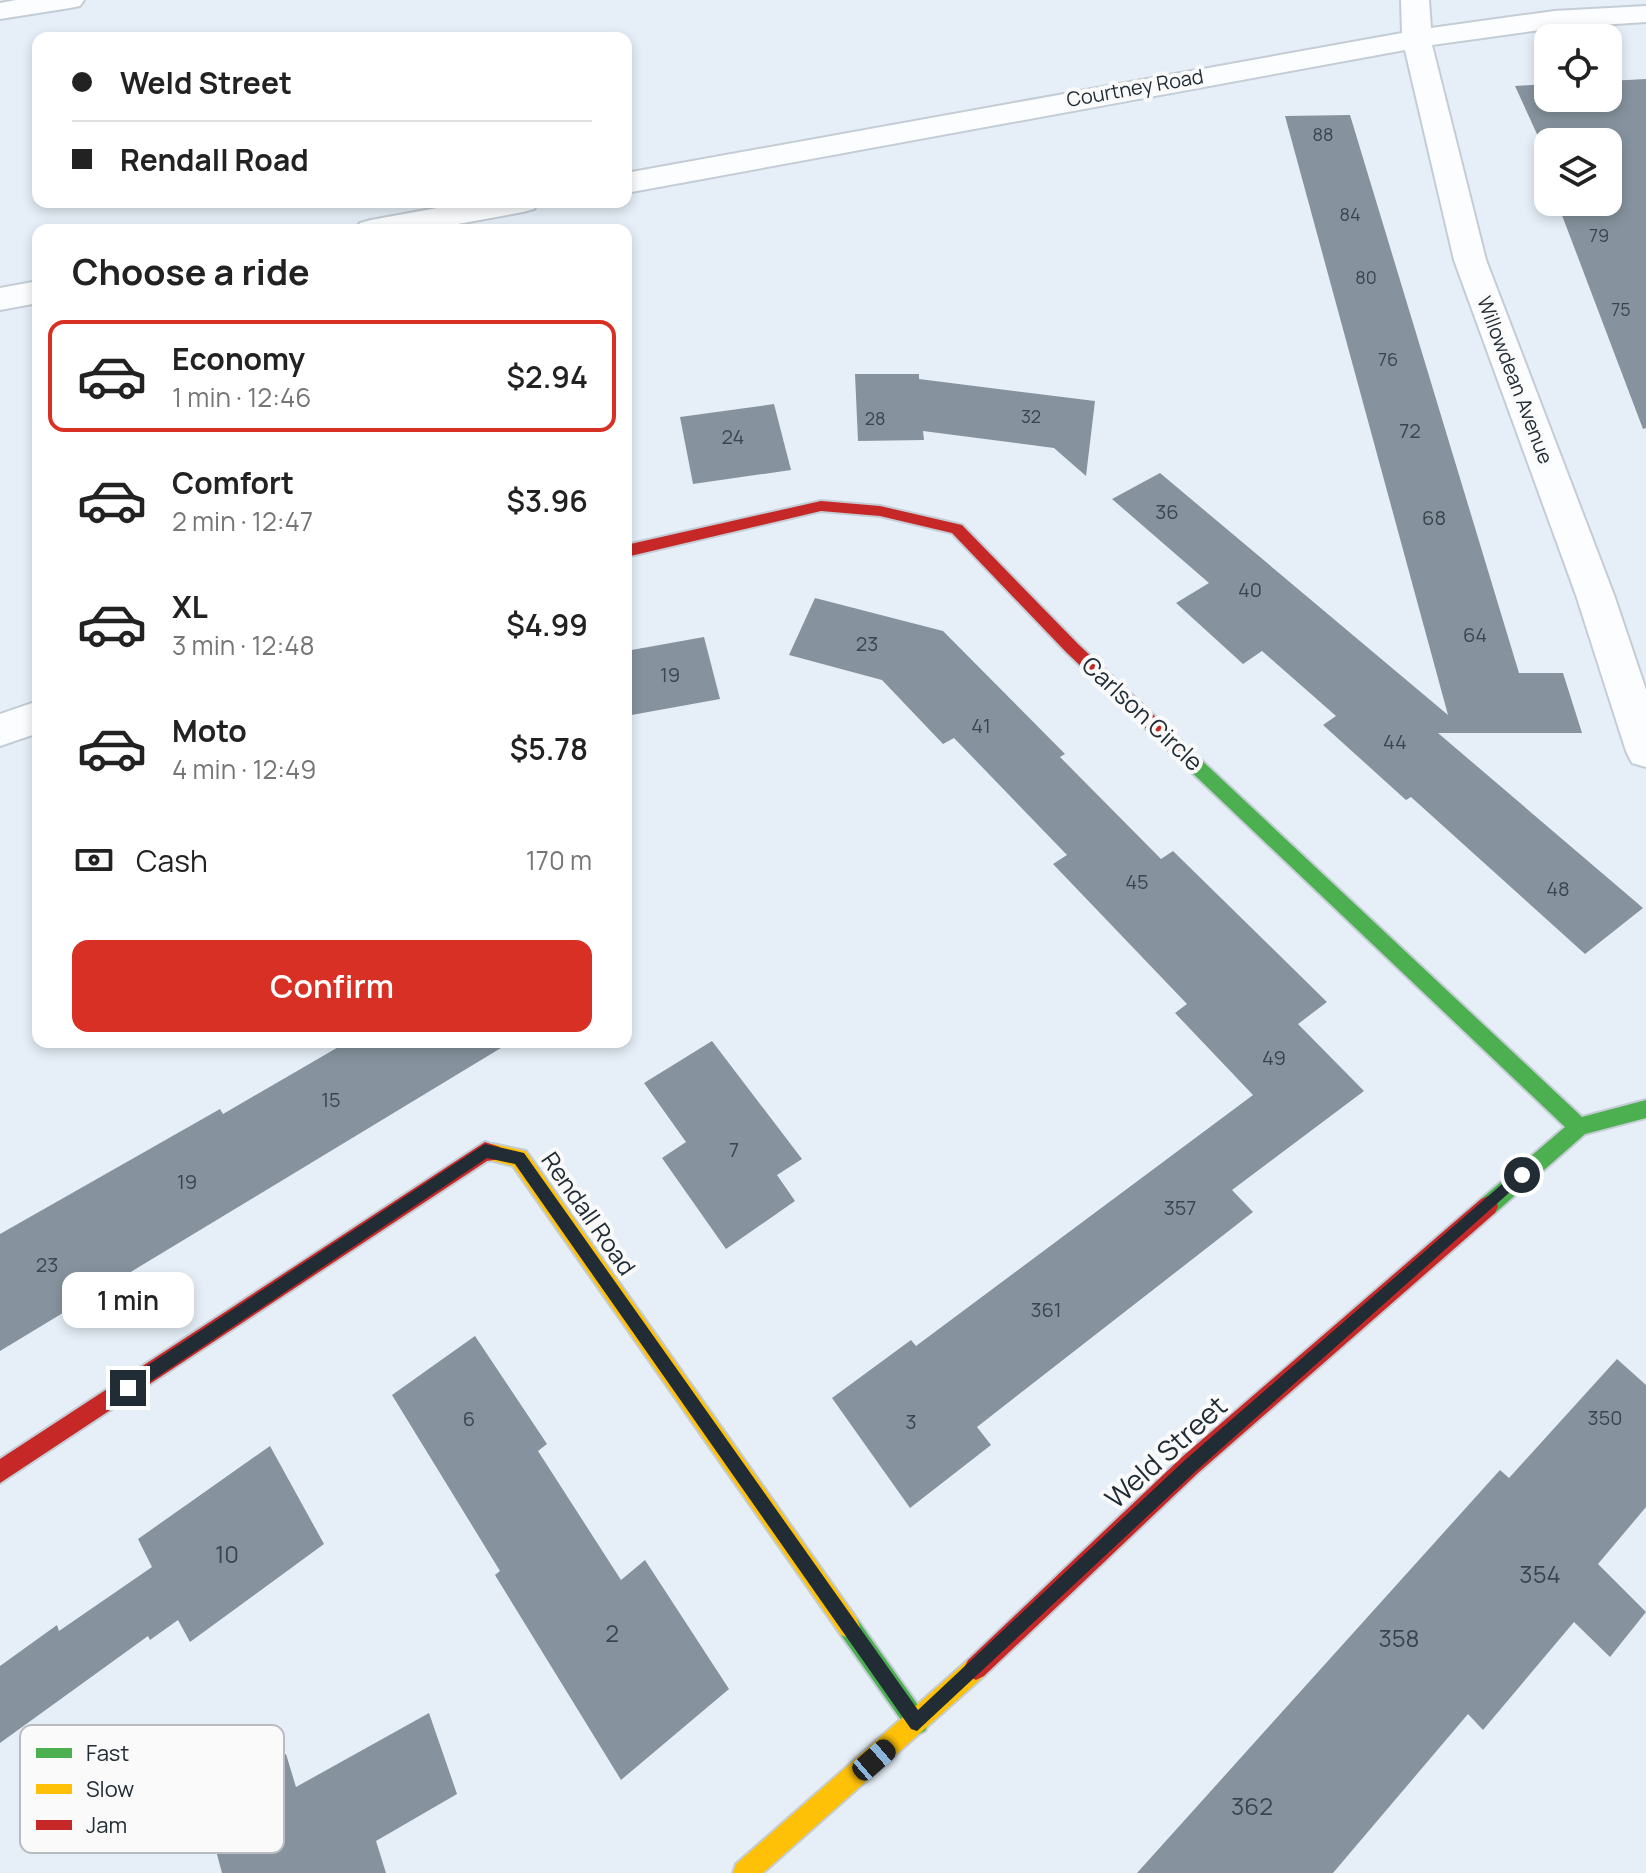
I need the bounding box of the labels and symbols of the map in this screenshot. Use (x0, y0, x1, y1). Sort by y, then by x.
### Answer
street label: Courtney Road (1064, 62, 1205, 113)
house number: 88 (1313, 122, 1333, 146)
house number: 84 (1339, 202, 1361, 226)
house number: 79 (1589, 223, 1609, 247)
house number: 80 (1355, 265, 1377, 289)
street label: Willowdean Avenue (1471, 292, 1560, 468)
house number: 75 (1611, 297, 1631, 321)
house number: 76 (1378, 347, 1398, 371)
house number: 32 (1021, 404, 1041, 428)
house number: 28 (865, 406, 885, 430)
house number: 72 (1399, 417, 1421, 444)
house number: 24 (722, 423, 744, 450)
house number: 36 (1155, 498, 1179, 525)
house number: 68 (1422, 504, 1446, 531)
house number: 40 (1238, 576, 1262, 603)
house number: 64 (1463, 621, 1487, 648)
house number: 23 (856, 630, 878, 657)
street label: Carlson Circle (1075, 648, 1211, 778)
house number: 19 (660, 661, 680, 688)
house number: 41 (971, 712, 991, 739)
house number: 44 (1383, 728, 1407, 755)
house number: 45 (1125, 868, 1149, 895)
house number: 48 (1546, 875, 1570, 902)
house number: 49 (1262, 1044, 1286, 1071)
house number: 15 (321, 1086, 341, 1113)
house number: 7 (729, 1136, 739, 1163)
street label: Rendall Road (535, 1145, 644, 1281)
route start (1504, 1157, 1540, 1193)
house number: 19 (177, 1168, 197, 1195)
house number: 357 (1164, 1194, 1196, 1221)
house number: 23 (36, 1251, 58, 1278)
callout: 1 min (62, 1272, 194, 1328)
house number: 361 (1031, 1296, 1061, 1323)
route end (110, 1370, 146, 1406)
street label: Weld Street (1096, 1386, 1234, 1516)
house number: 350 (1588, 1404, 1622, 1431)
house number: 6 (463, 1405, 475, 1432)
house number: 3 (905, 1408, 917, 1435)
house number: 10 (215, 1537, 239, 1570)
house number: 354 (1519, 1557, 1561, 1590)
house number: 2 (605, 1616, 619, 1649)
house number: 358 (1378, 1621, 1420, 1654)
legend (20, 1725, 284, 1853)
car (848, 1735, 900, 1785)
text: Fast (86, 1738, 129, 1768)
text: Slow (86, 1774, 134, 1804)
house number: 362 (1231, 1789, 1273, 1822)
text: Jam (86, 1810, 127, 1840)

